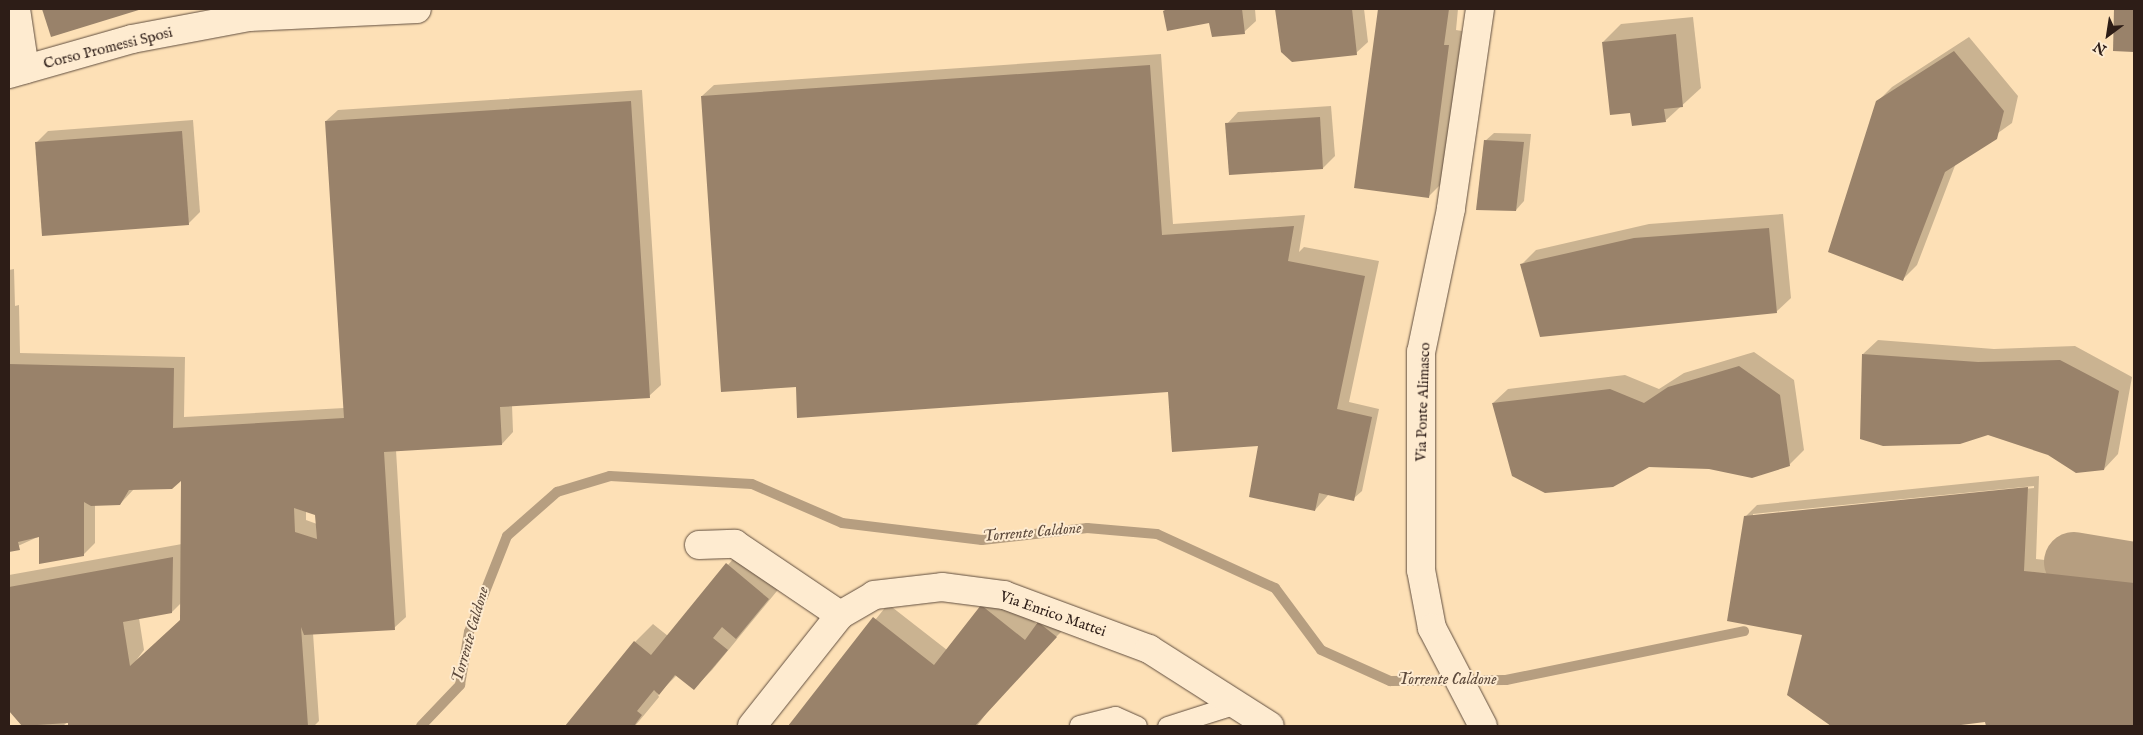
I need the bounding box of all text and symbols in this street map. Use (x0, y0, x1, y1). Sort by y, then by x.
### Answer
north arrow (2083, 10, 2133, 60)
street label: Corso Promessi Sposi (41, 23, 175, 73)
text: N (2090, 37, 2110, 59)
street label: Via Ponte Alimasco (1412, 342, 1434, 462)
water label: Torrente Caldone (982, 519, 1082, 547)
water label: Torrente Caldone (448, 585, 494, 685)
street label: Via Enrico Mattei (998, 587, 1108, 641)
water label: Torrente Caldone (1397, 670, 1497, 690)

